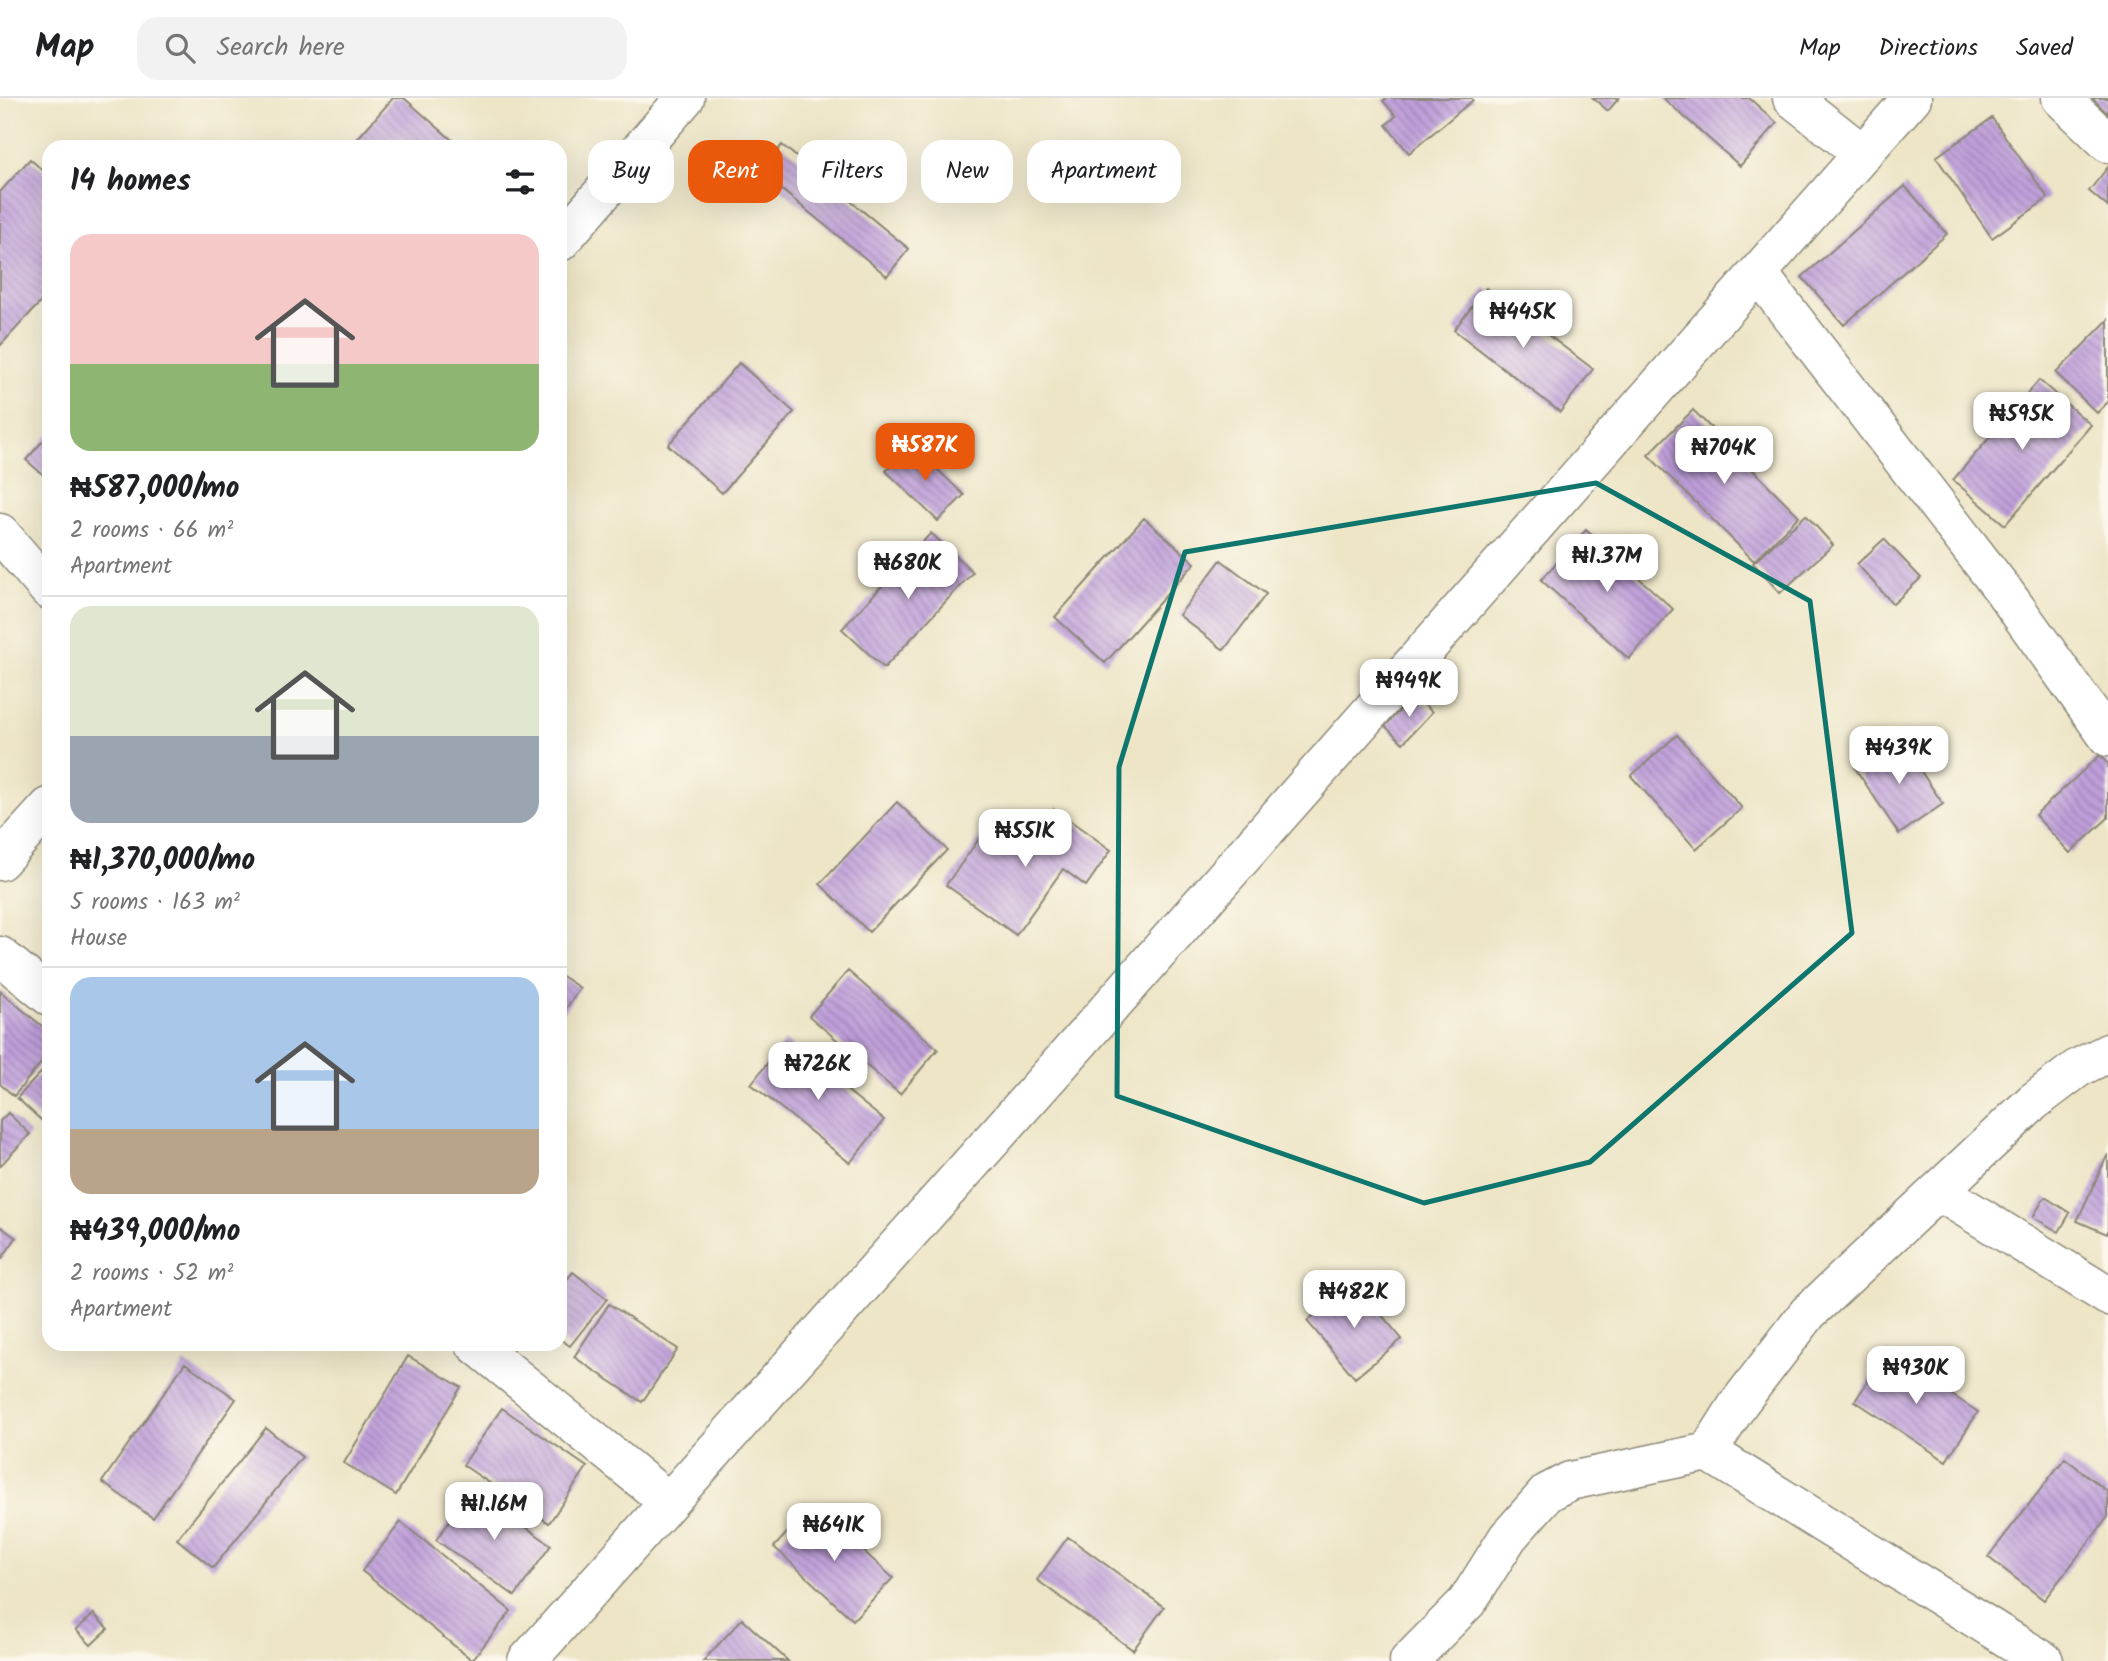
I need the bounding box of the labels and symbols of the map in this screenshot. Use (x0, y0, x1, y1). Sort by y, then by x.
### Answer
pin: ₦445K (1474, 290, 1572, 350)
pin: ₦595K (1973, 392, 2071, 452)
pin: ₦587K (876, 424, 974, 483)
pin: ₦704K (1675, 426, 1773, 486)
pin: ₦1.37M (1550, 534, 1664, 594)
pin: ₦680K (859, 542, 957, 601)
pin: ₦949K (1360, 660, 1458, 719)
pin: ₦439K (1850, 726, 1948, 786)
pin: ₦551K (976, 810, 1074, 869)
pin: ₦726K (769, 1042, 867, 1102)
pin: ₦482K (1305, 1270, 1403, 1330)
pin: ₦930K (1867, 1346, 1965, 1406)
pin: ₦1.16M (437, 1482, 551, 1542)
pin: ₦641K (785, 1504, 883, 1563)

